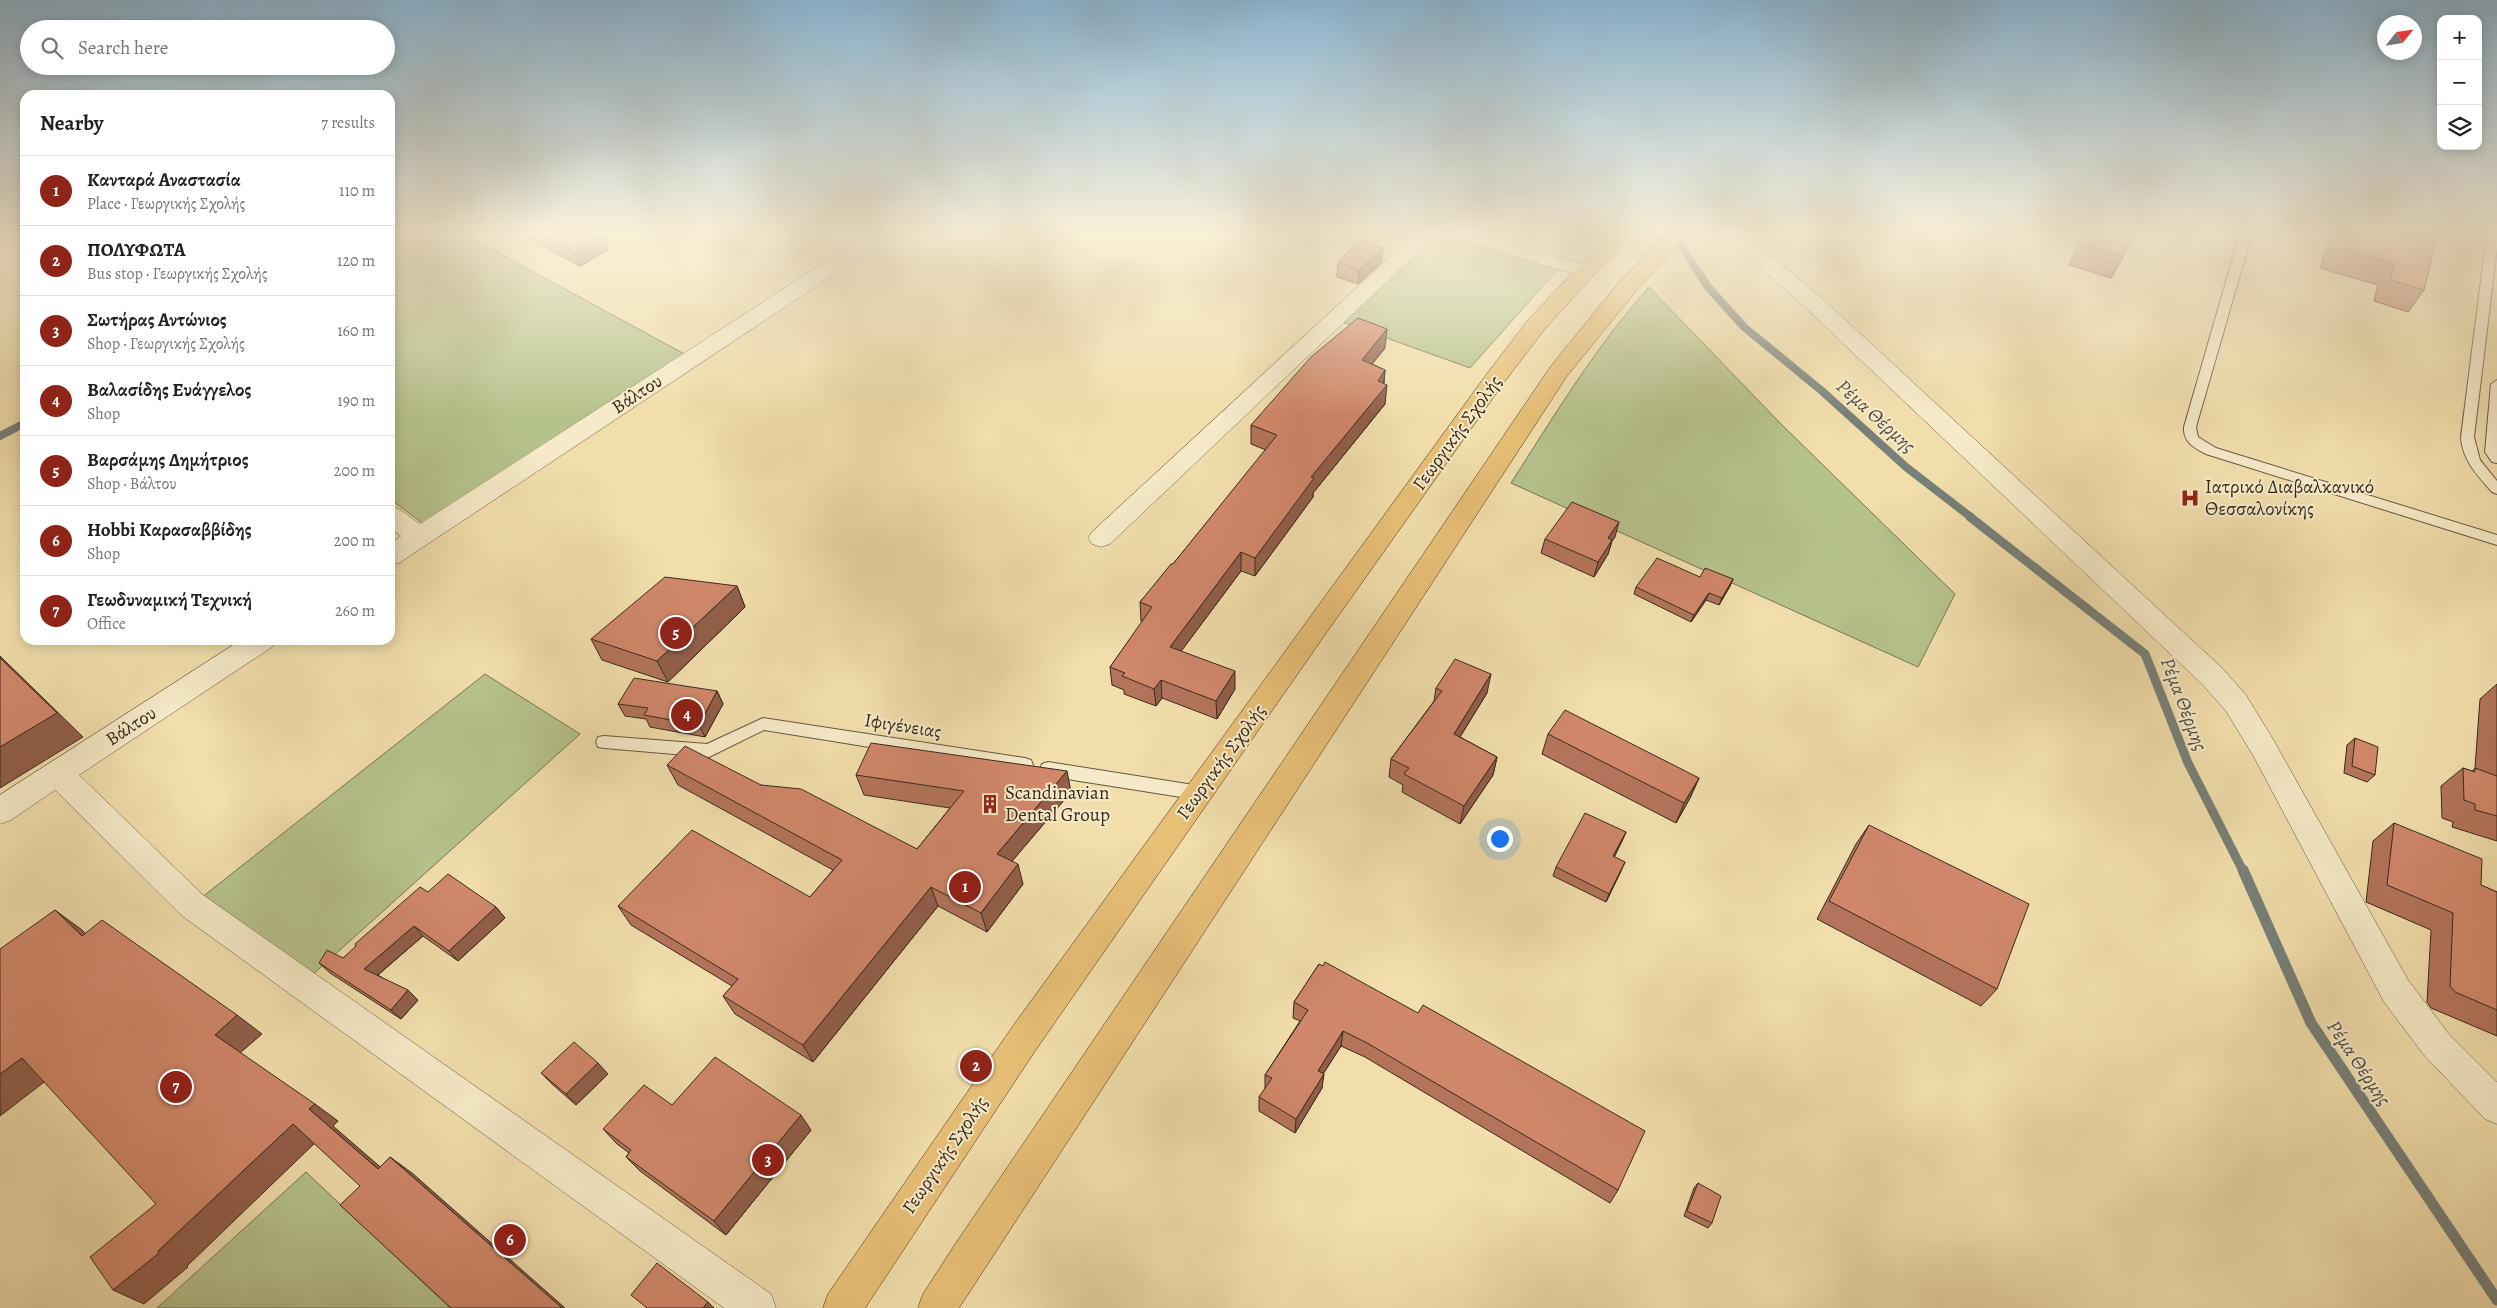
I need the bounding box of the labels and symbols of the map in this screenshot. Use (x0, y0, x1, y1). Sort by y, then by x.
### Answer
north arrow (2377, 15, 2422, 60)
street label: Βάλτου (607, 368, 667, 420)
street label: Γεωργικής Σχολής (1406, 370, 1508, 496)
water label: Ρέμα Θέρμης (1831, 373, 1922, 459)
place label: Ιατρικό Διαβαλκανικό Θεσσαλονίκης (2205, 474, 2374, 522)
hospital icon: Ιατρικό Διαβαλκανικό Θεσσαλονίκης (2179, 487, 2201, 509)
pin: 5 (660, 614, 692, 652)
water label: Ρέμα Θέρμης (2154, 653, 2214, 755)
pin: 4 (671, 696, 703, 734)
street label: Γεωργικής Σχολής (1170, 699, 1272, 825)
street label: Βάλτου (101, 700, 161, 752)
street label: Ιφιγένειας (863, 707, 943, 745)
place label: Scandinavian Dental Group (1005, 780, 1110, 828)
building icon: Scandinavian Dental Group (979, 793, 1001, 815)
your location (1487, 826, 1513, 852)
pin: 1 (949, 868, 981, 906)
water label: Ρέμα Θέρμης (2320, 1015, 2398, 1112)
pin: 2 (960, 1047, 992, 1085)
pin: 7 (160, 1068, 192, 1106)
street label: Γεωργικής Σχολής (896, 1091, 994, 1219)
pin: 3 (752, 1141, 784, 1179)
pin: 6 (494, 1221, 526, 1259)

